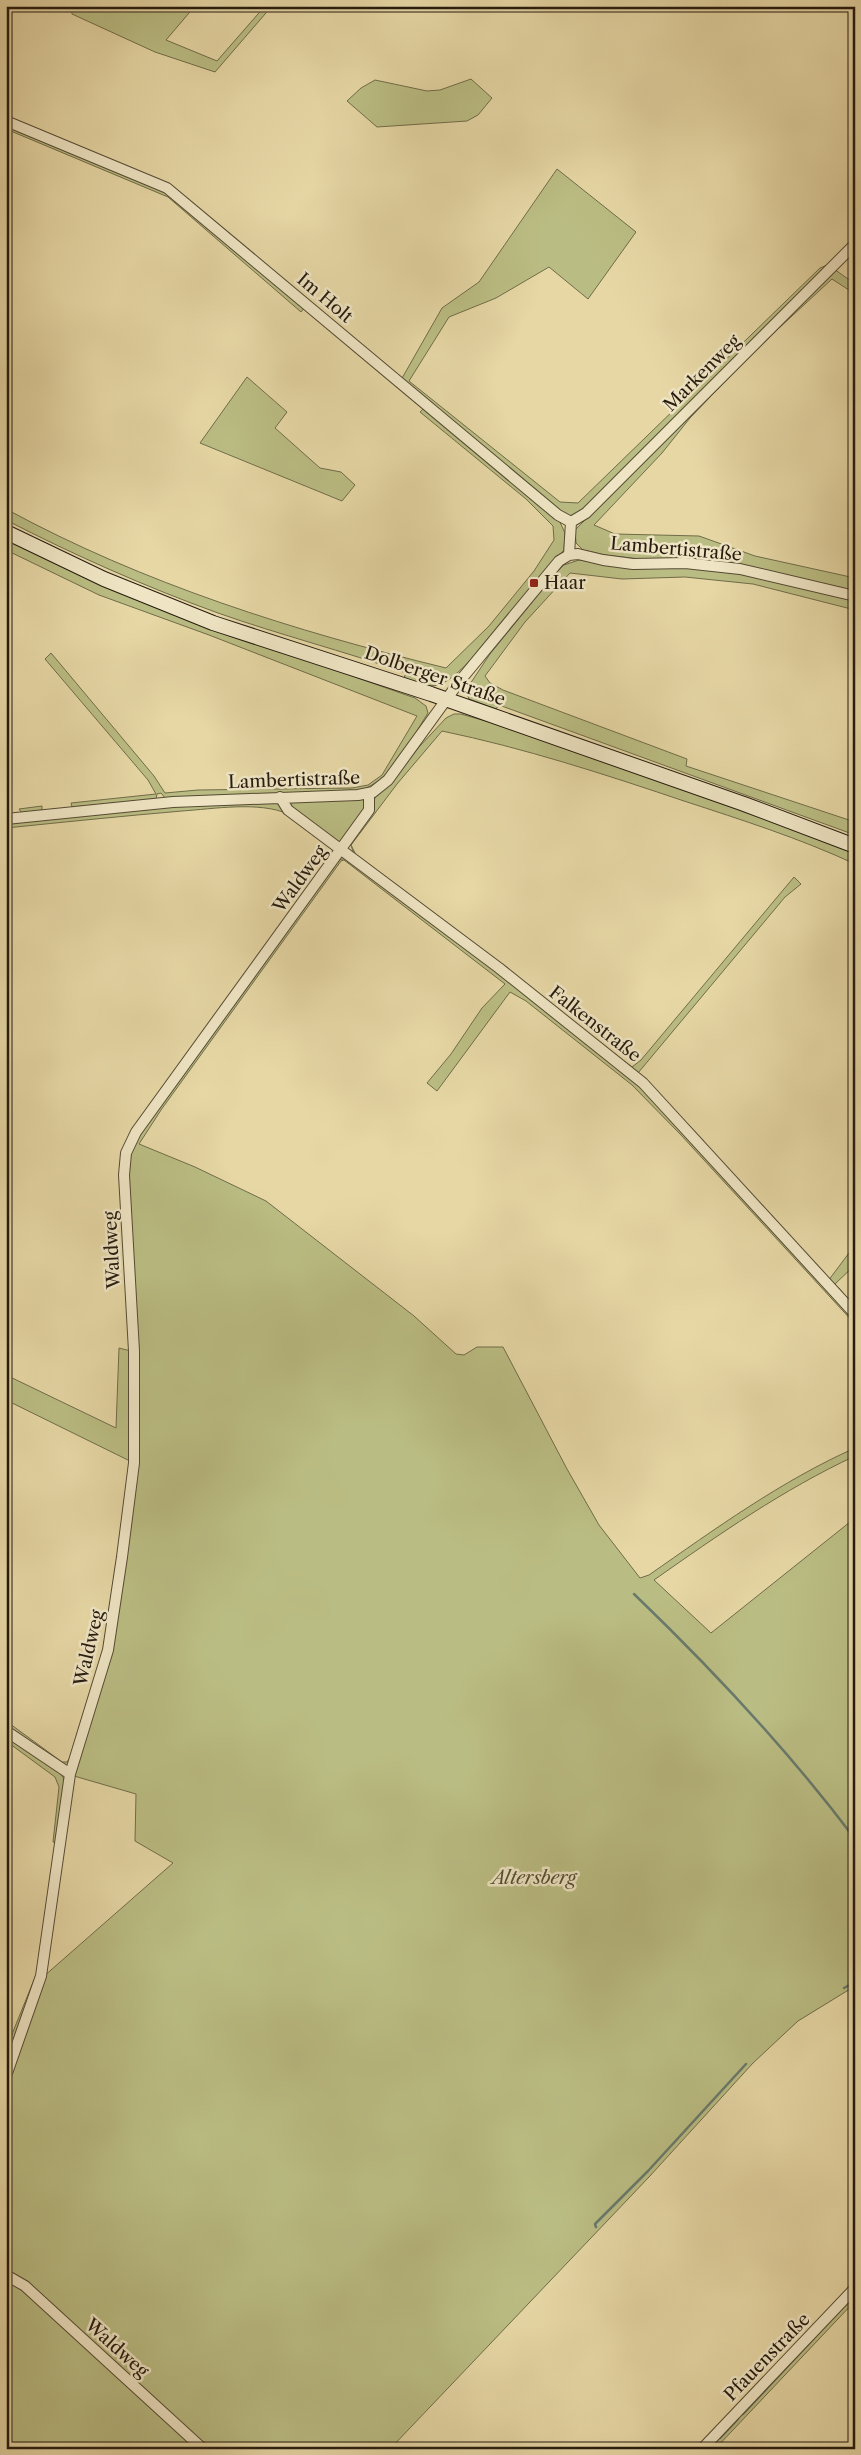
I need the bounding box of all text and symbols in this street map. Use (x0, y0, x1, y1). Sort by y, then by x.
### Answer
street label: Im Holt (293, 268, 358, 328)
street label: Markenweg (659, 330, 745, 416)
street label: Lambertistraße (609, 532, 743, 566)
place label: Haar (544, 572, 586, 594)
marker: Haar (528, 577, 540, 589)
street label: Dolberger Straße (362, 642, 508, 710)
street label: Lambertistraße (228, 767, 360, 793)
street label: Waldweg (268, 841, 332, 918)
street label: Falkenstraße (545, 981, 645, 1067)
street label: Waldweg (99, 1210, 125, 1290)
street label: Waldweg (69, 1607, 109, 1689)
park label: Altersberg (489, 1867, 578, 1889)
street label: Pfauenstraße (720, 2308, 814, 2406)
street label: Waldweg (80, 2313, 154, 2383)

